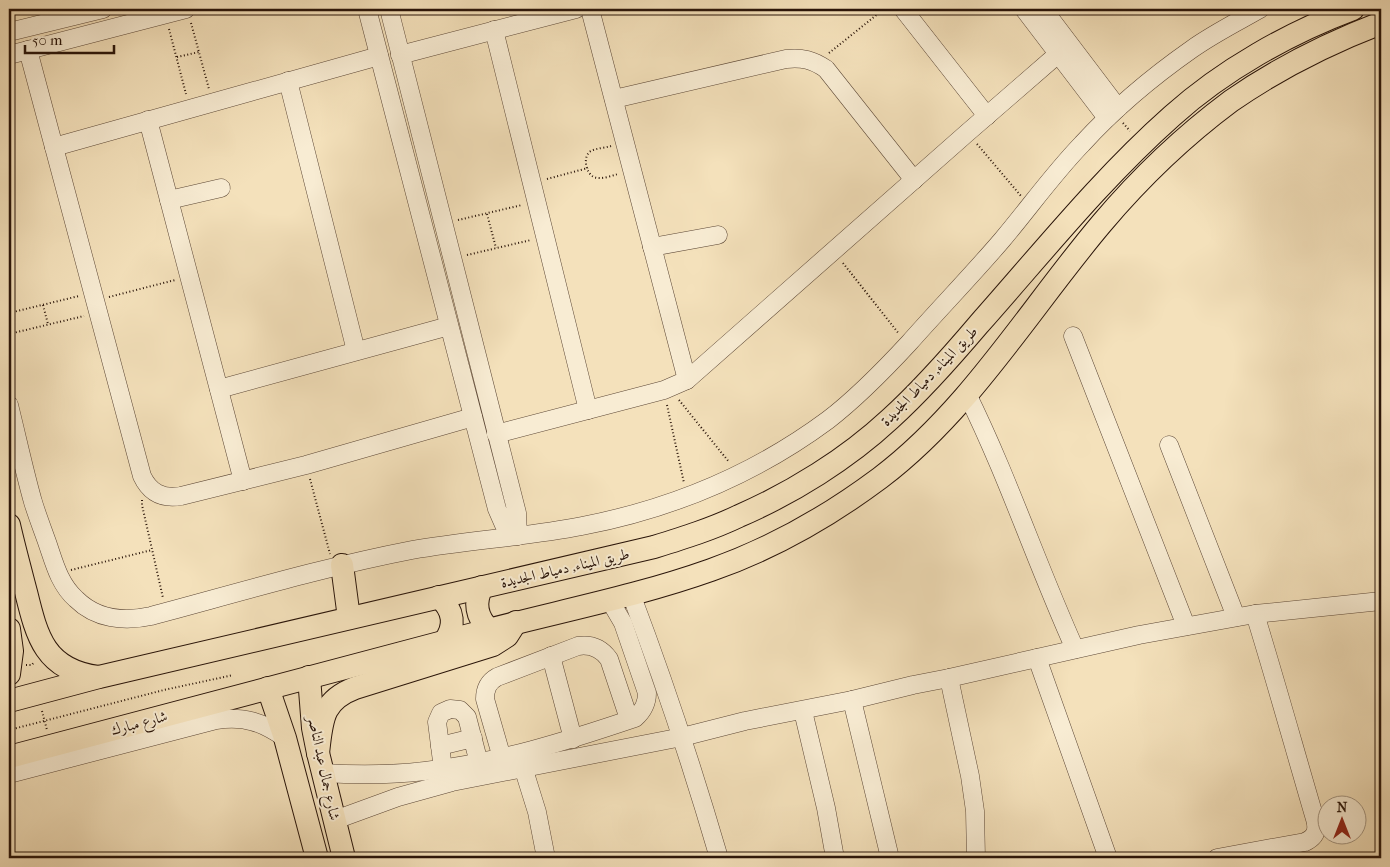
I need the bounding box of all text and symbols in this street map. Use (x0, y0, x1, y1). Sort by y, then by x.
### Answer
scale bar (25, 22, 114, 54)
text: 50 m (32, 31, 63, 49)
street label: طريق الميناء, دمياط الجديدة (877, 322, 982, 430)
street label: طريق الميناء, دمياط الجديدة (499, 544, 632, 593)
street label: شارع مبارك (109, 707, 170, 743)
street label: شارع جمال عبد الناصر (300, 712, 344, 823)
north arrow (1318, 794, 1368, 844)
text: N (1337, 799, 1348, 816)

